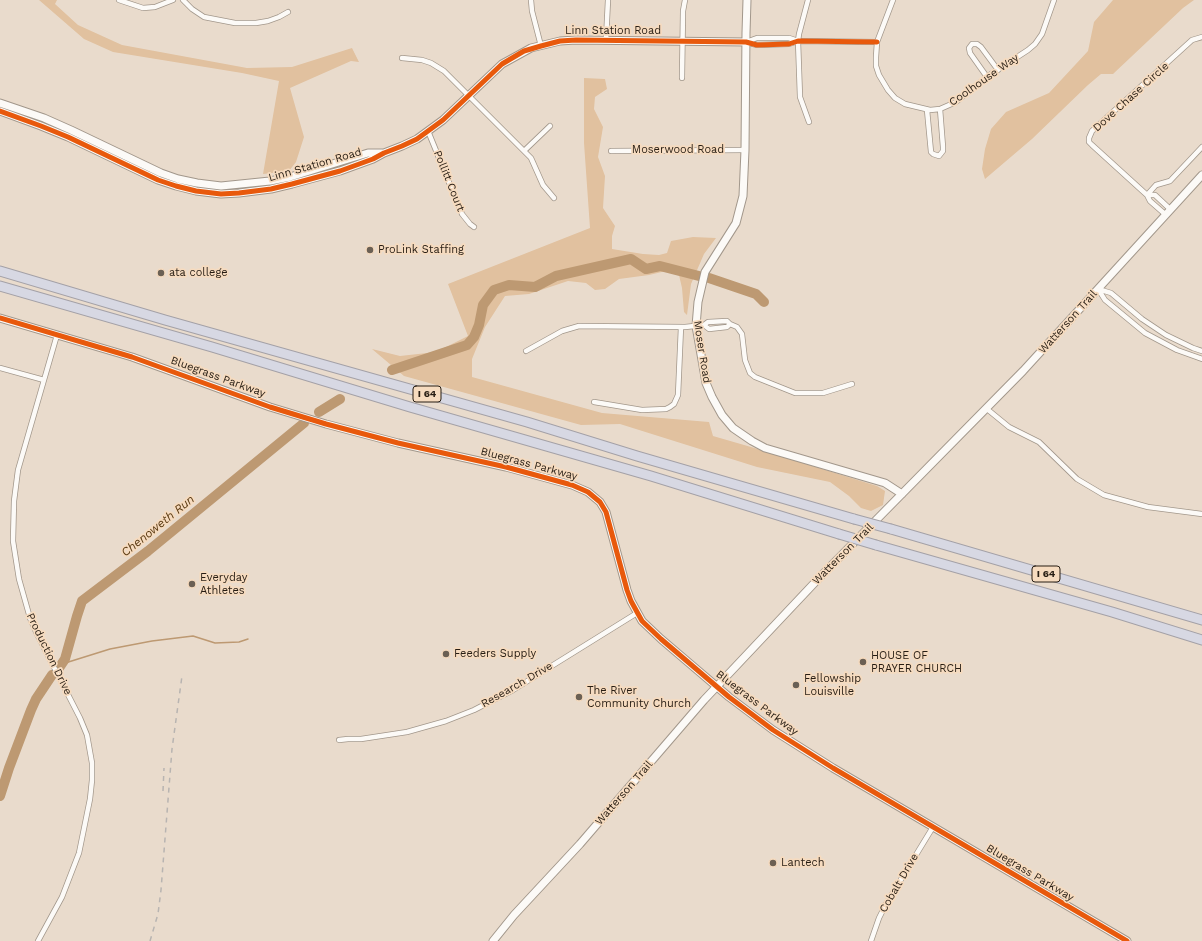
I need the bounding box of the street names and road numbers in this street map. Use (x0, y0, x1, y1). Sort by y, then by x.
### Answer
street label: Linn Station Road (565, 24, 661, 38)
street label: Coolhouse Way (947, 51, 1021, 109)
street label: Dove Chase Circle (1090, 59, 1172, 135)
street label: Moserwood Road (632, 143, 724, 157)
street label: Linn Station Road (267, 145, 363, 185)
street label: Pollitt Court (431, 148, 467, 214)
street label: Watterson Trail (1036, 288, 1100, 356)
street label: Moser Road (691, 320, 713, 384)
street label: Bluegrass Parkway (169, 354, 267, 400)
road number: I 64 (413, 386, 441, 402)
street label: Bluegrass Parkway (479, 445, 579, 483)
street label: Watterson Trail (810, 521, 876, 587)
road number: I 64 (1032, 566, 1060, 582)
street label: Production Drive (23, 611, 75, 697)
street label: Research Drive (479, 659, 555, 711)
street label: Bluegrass Parkway (713, 668, 801, 738)
street label: Watterson Trail (592, 758, 656, 828)
street label: Bluegrass Parkway (984, 842, 1076, 904)
street label: Cobalt Drive (877, 851, 921, 915)

